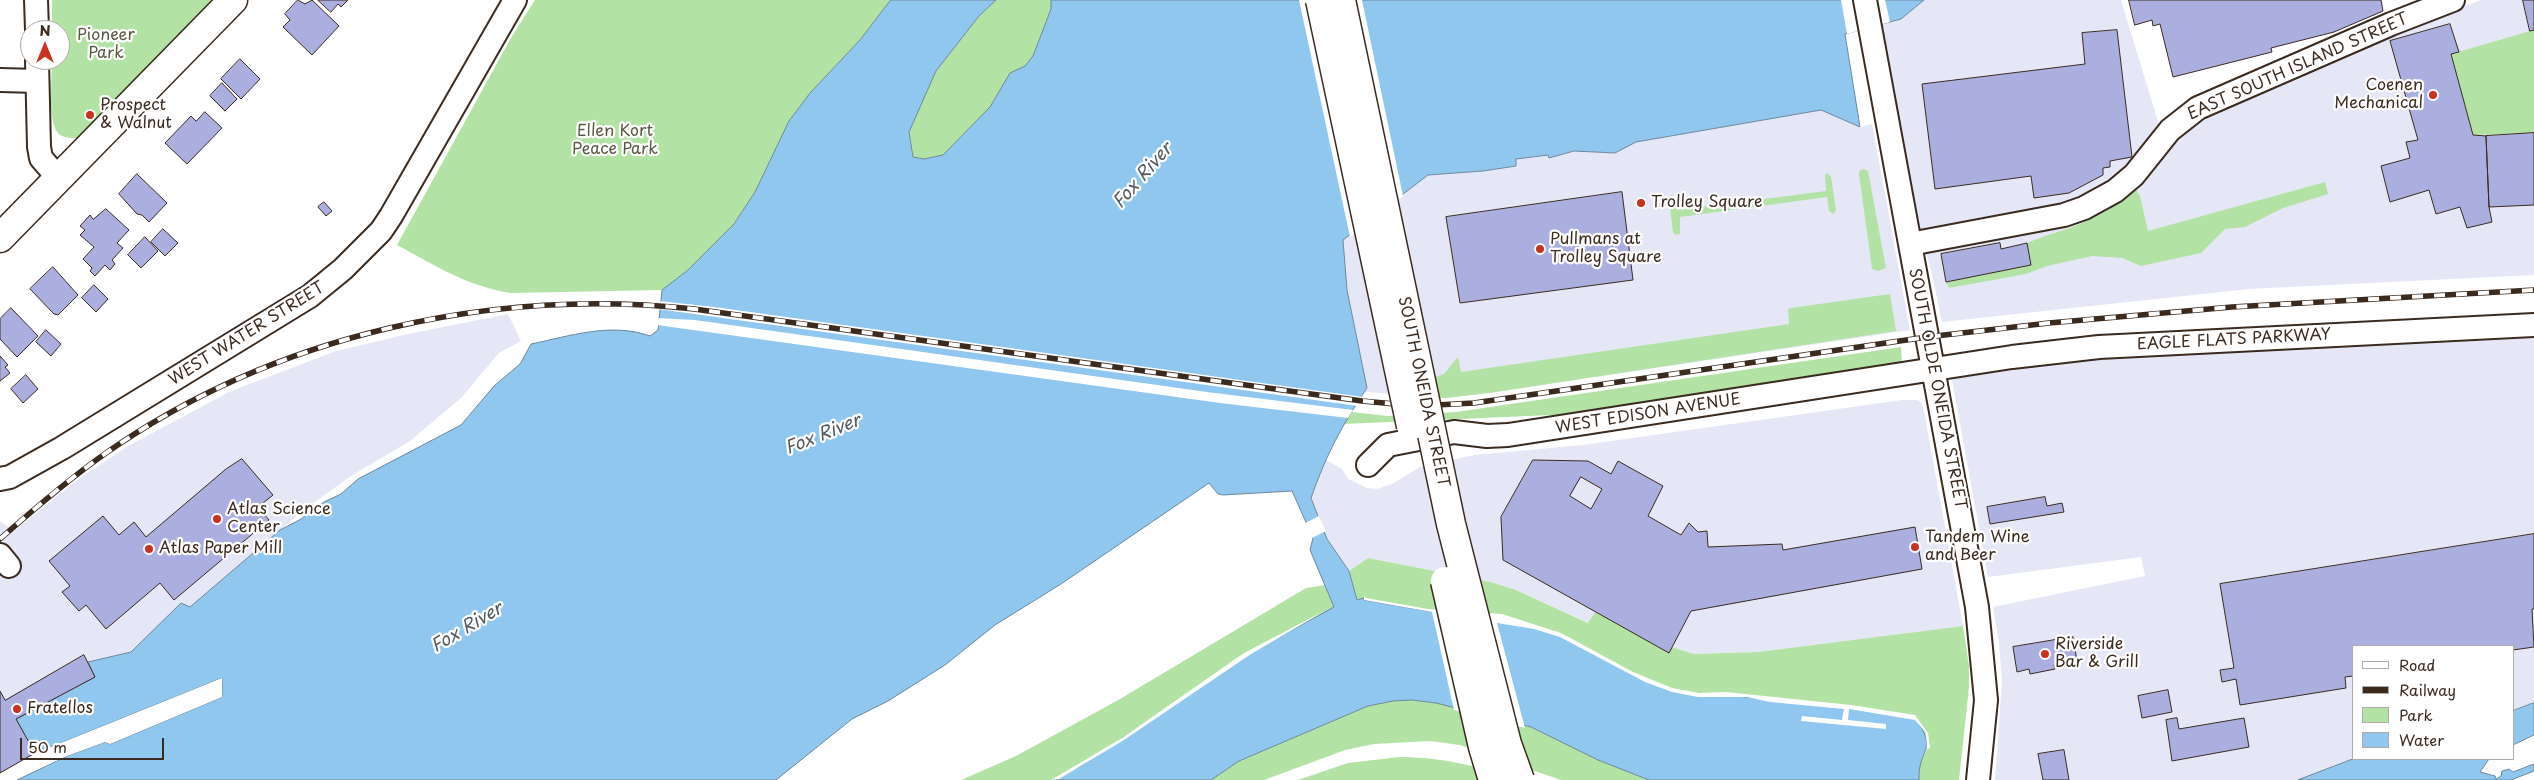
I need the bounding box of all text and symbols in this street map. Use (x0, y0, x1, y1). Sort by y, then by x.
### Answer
street label: EAST SOUTH ISLAND STREET (2185, 10, 2411, 124)
north arrow (20, 20, 70, 70)
text: N (39, 20, 51, 41)
park label: Pioneer Park (77, 26, 135, 64)
place label: Coenen Mechanical (2334, 76, 2423, 114)
marker: Coenen Mechanical (2427, 89, 2439, 101)
place label: Prospect & Walnut (100, 96, 172, 134)
marker: Prospect & Walnut (84, 109, 96, 121)
park label: Ellen Kort Peace Park (572, 122, 658, 160)
water label: Fox River (1109, 139, 1177, 213)
place label: Trolley Square (1651, 193, 1763, 213)
marker: Trolley Square (1635, 197, 1647, 209)
place label: Pullmans at Trolley Square (1550, 230, 1662, 268)
marker: Pullmans at Trolley Square (1534, 243, 1546, 255)
street label: SOUTH OLDE ONEIDA STREET (1904, 267, 1970, 511)
street label: WEST WATER STREET (166, 278, 328, 390)
street label: SOUTH ONEIDA STREET (1393, 295, 1453, 489)
street label: EAGLE FLATS PARKWAY (2136, 325, 2332, 355)
street label: WEST EDISON AVENUE (1554, 390, 1742, 438)
water label: Fox River (782, 410, 864, 460)
place label: Atlas Science Center (227, 500, 331, 538)
marker: Atlas Science Center (211, 513, 223, 525)
place label: Tandem Wine and Beer (1925, 528, 2030, 566)
place label: Atlas Paper Mill (159, 539, 282, 559)
marker: Tandem Wine and Beer (1909, 541, 1921, 553)
marker: Atlas Paper Mill (143, 543, 155, 555)
water label: Fox River (427, 598, 507, 658)
place label: Riverside Bar & Grill (2055, 635, 2139, 673)
legend (2352, 645, 2514, 760)
marker: Riverside Bar & Grill (2039, 648, 2051, 660)
text: Road (2399, 653, 2435, 676)
text: Railway (2399, 678, 2456, 701)
place label: Fratellos (27, 699, 93, 719)
marker: Fratellos (11, 703, 23, 715)
text: Park (2399, 703, 2433, 726)
scale bar (22, 728, 166, 760)
text: Water (2399, 728, 2444, 751)
text: 50 m (28, 735, 67, 758)

